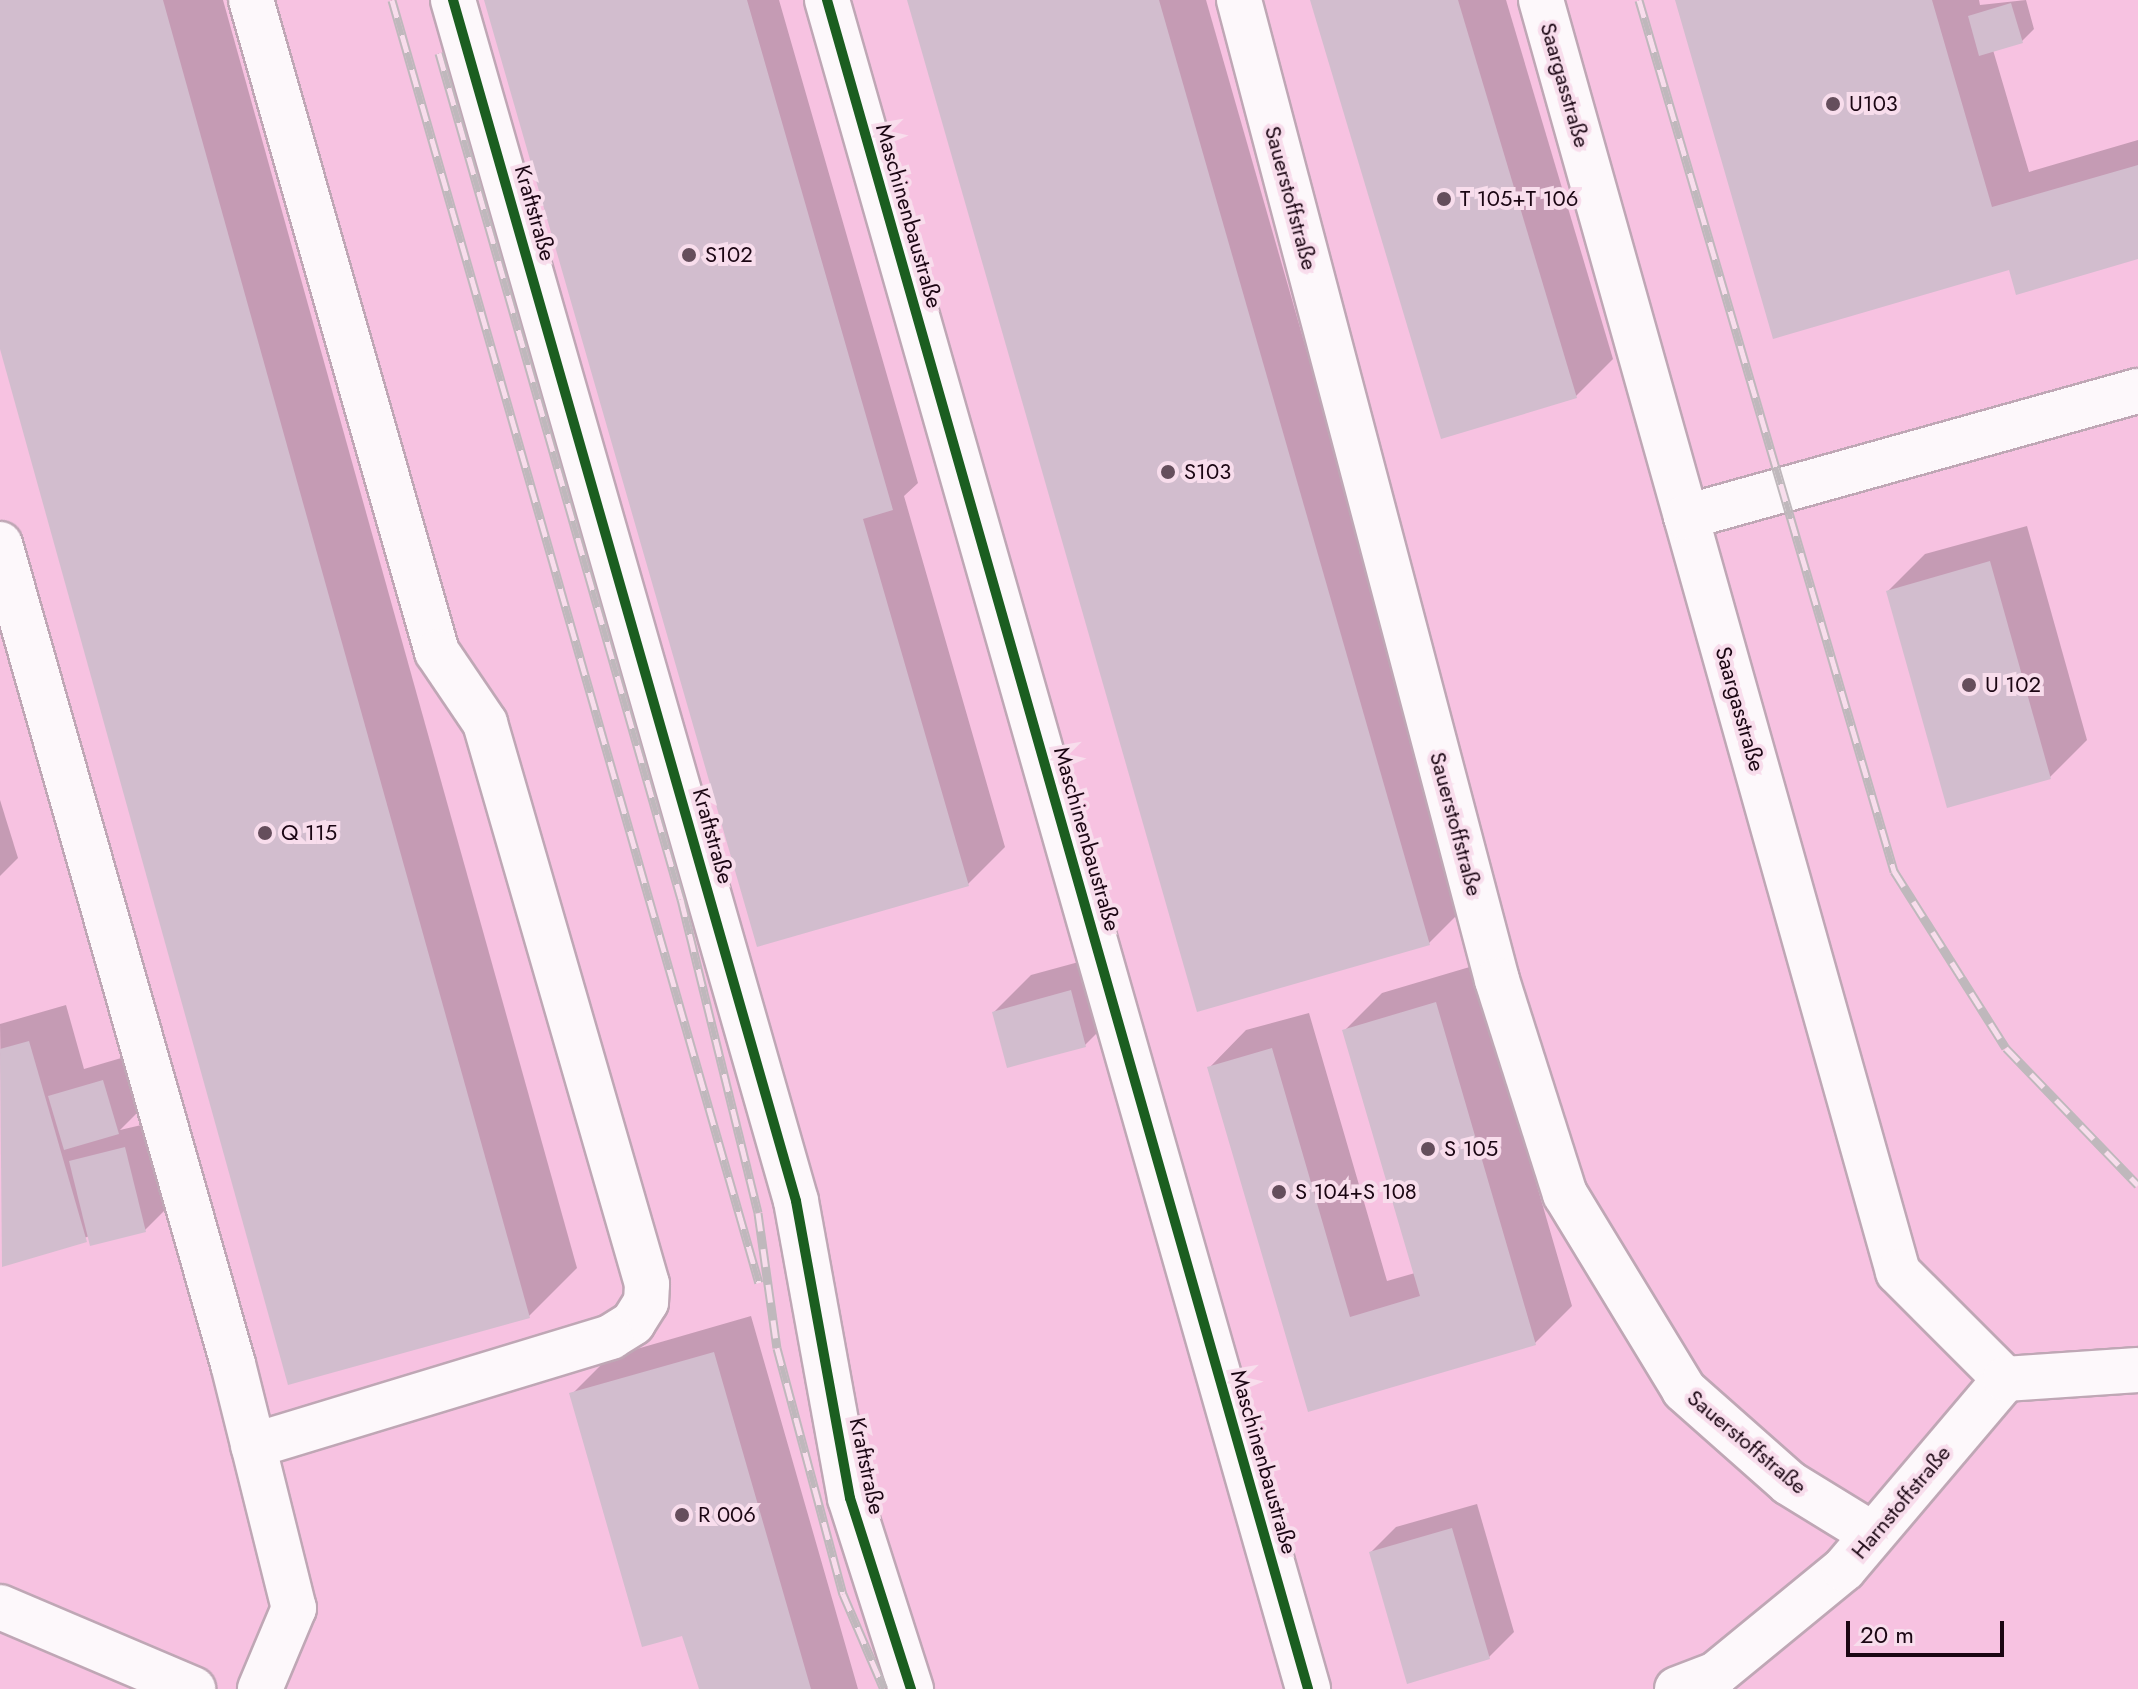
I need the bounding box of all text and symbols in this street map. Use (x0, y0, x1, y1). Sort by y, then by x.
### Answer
street label: Saargasstraße (1535, 20, 1595, 150)
place label: U103 (1849, 91, 1898, 117)
marker: U103 (1824, 95, 1842, 113)
street label: Maschinenbaustraße (870, 121, 948, 311)
street label: Sauerstoffstraße (1259, 123, 1323, 273)
street label: Kraftstraße (509, 162, 561, 264)
place label: T 105+T 106 (1460, 186, 1578, 212)
marker: T 105+T 106 (1435, 190, 1453, 208)
place label: S102 (705, 242, 753, 268)
marker: S102 (680, 246, 698, 264)
place label: S103 (1184, 459, 1231, 485)
marker: S103 (1159, 463, 1177, 481)
street label: Saargasstraße (1710, 644, 1770, 774)
place label: U 102 (1985, 672, 2041, 698)
marker: U 102 (1960, 676, 1978, 694)
street label: Maschinenbaustraße (1048, 744, 1126, 934)
street label: Sauerstoffstraße (1424, 749, 1488, 899)
street label: Kraftstraße (687, 785, 739, 887)
place label: Q 115 (281, 820, 337, 846)
marker: Q 115 (256, 824, 274, 842)
place label: S 105 (1444, 1136, 1498, 1162)
marker: S 105 (1419, 1140, 1437, 1158)
place label: S 104+S 108 (1295, 1179, 1417, 1205)
marker: S 104+S 108 (1270, 1183, 1288, 1201)
street label: Maschinenbaustraße (1225, 1367, 1303, 1557)
street label: Sauerstoffstraße (1682, 1384, 1812, 1500)
street label: Kraftstraße (844, 1415, 890, 1517)
street label: Harnstoffstraße (1846, 1440, 1956, 1564)
place label: R 006 (698, 1502, 756, 1528)
marker: R 006 (673, 1506, 691, 1524)
scale bar (1850, 1605, 2008, 1655)
text: 20 m (1860, 1617, 1914, 1652)

